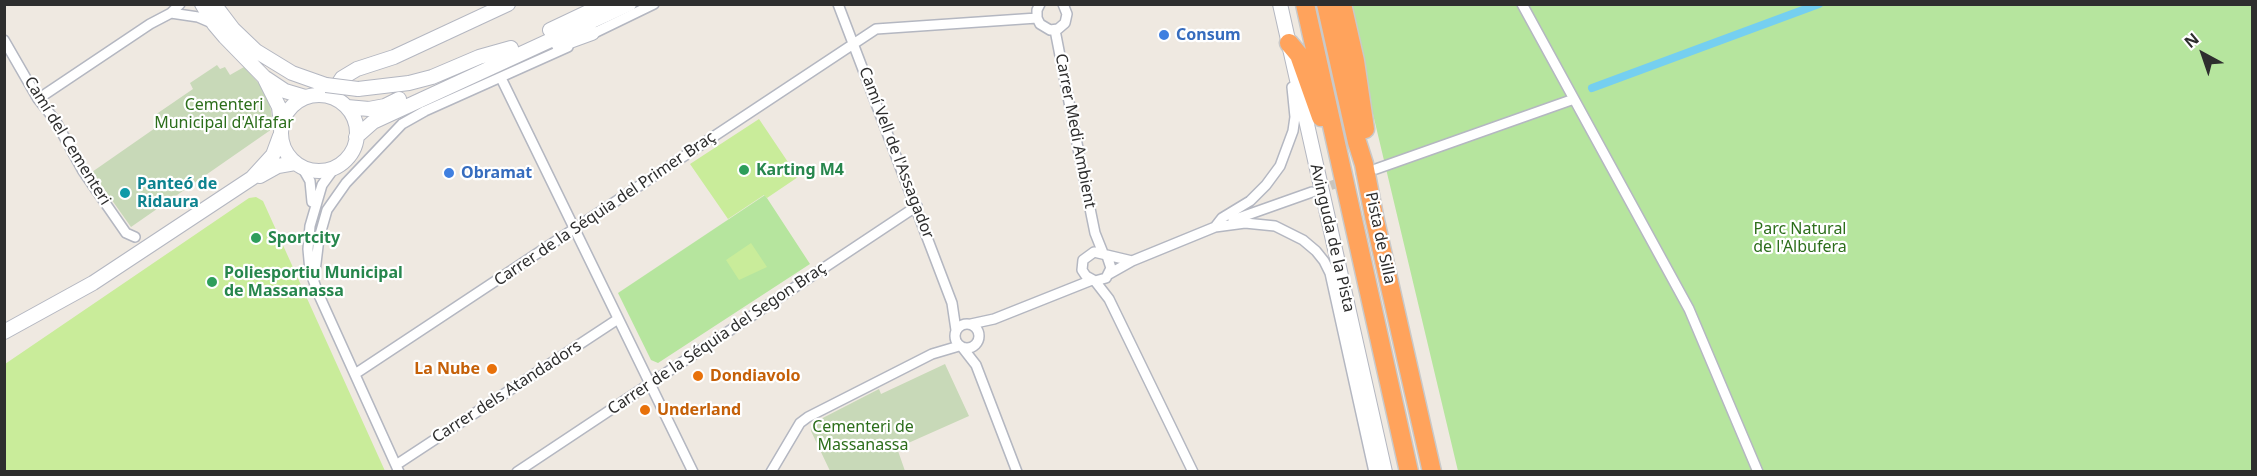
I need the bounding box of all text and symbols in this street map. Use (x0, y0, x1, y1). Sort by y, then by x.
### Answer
north arrow (2173, 24, 2233, 84)
place label: Consum (1176, 25, 1241, 45)
marker: Consum (1157, 28, 1171, 42)
text: N (2179, 28, 2203, 53)
street label: Carrer Medi Ambient (1051, 52, 1099, 210)
street label: Camí Vell de l'Assagador (854, 65, 938, 241)
street label: Camí del Cementeri (20, 73, 114, 209)
park label: Cementeri Municipal d'Alfafar (154, 95, 294, 133)
street label: Carrer de la Séquia del Primer Braç (491, 128, 719, 290)
place label: Karting M4 (756, 160, 844, 180)
street label: Avinguda de la Pista (1306, 162, 1358, 314)
place label: Obramat (461, 163, 532, 183)
marker: Karting M4 (737, 163, 751, 177)
marker: Obramat (442, 166, 456, 180)
place label: Panteó de Ridaura (137, 174, 217, 212)
marker: Panteó de Ridaura (118, 186, 132, 200)
street label: Pista de Silla (1361, 190, 1399, 286)
park label: Parc Natural de l'Albufera (1753, 219, 1847, 257)
place label: Sportcity (268, 228, 340, 248)
marker: Sportcity (249, 231, 263, 245)
street label: Carrer de la Séquia del Segon Braç (604, 259, 830, 419)
place label: Poliesportiu Municipal de Massanassa (224, 263, 403, 301)
marker: Poliesportiu Municipal de Massanassa (205, 275, 219, 289)
street label: Carrer dels Atandadors (429, 337, 585, 447)
place label: La Nube (414, 359, 480, 379)
marker: La Nube (485, 362, 499, 376)
place label: Dondiavolo (710, 366, 800, 386)
marker: Dondiavolo (691, 369, 705, 383)
place label: Underland (657, 400, 741, 420)
marker: Underland (638, 403, 652, 417)
park label: Cementeri de Massanassa (812, 417, 914, 455)

